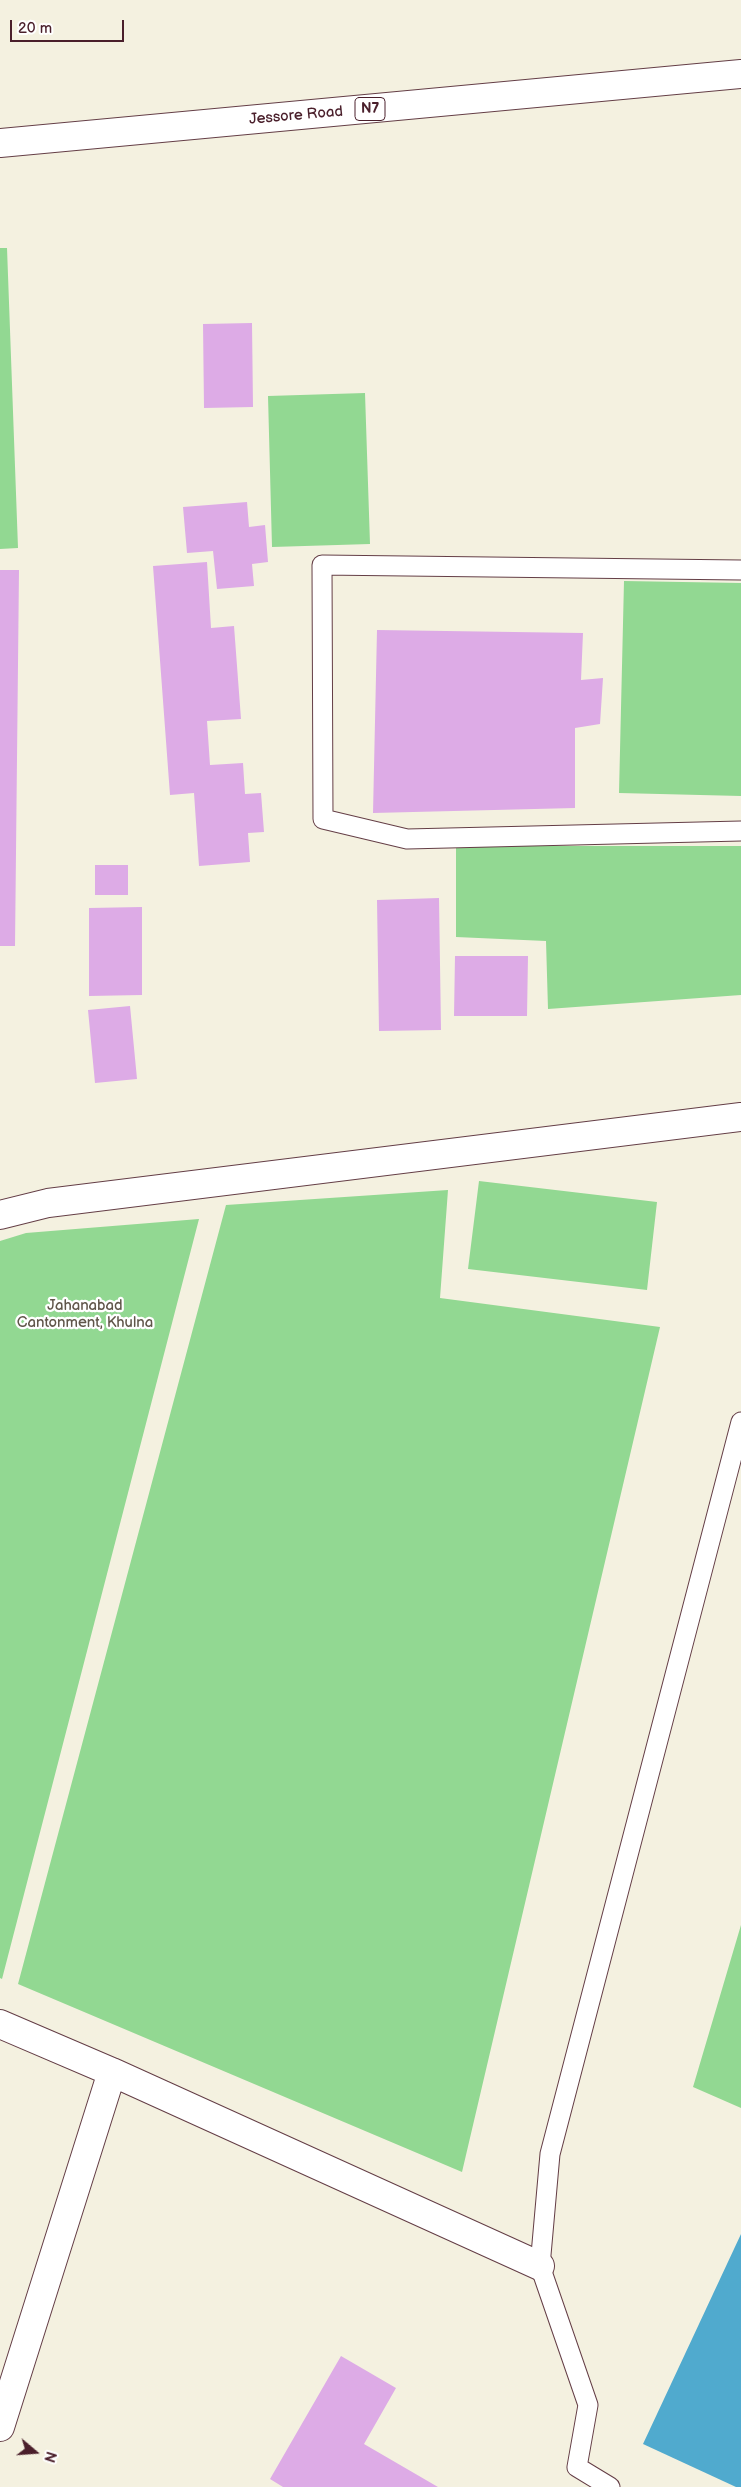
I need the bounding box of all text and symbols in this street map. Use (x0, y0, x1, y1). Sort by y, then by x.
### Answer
scale bar (12, 10, 126, 42)
text: 20 m (18, 19, 52, 38)
road number: N7 (355, 98, 385, 120)
street label: Jessore Road (248, 103, 344, 129)
park label: Jahanabad Cantonment, Khulna (17, 1297, 153, 1332)
north arrow (10, 2427, 60, 2477)
text: N (40, 2449, 59, 2464)

